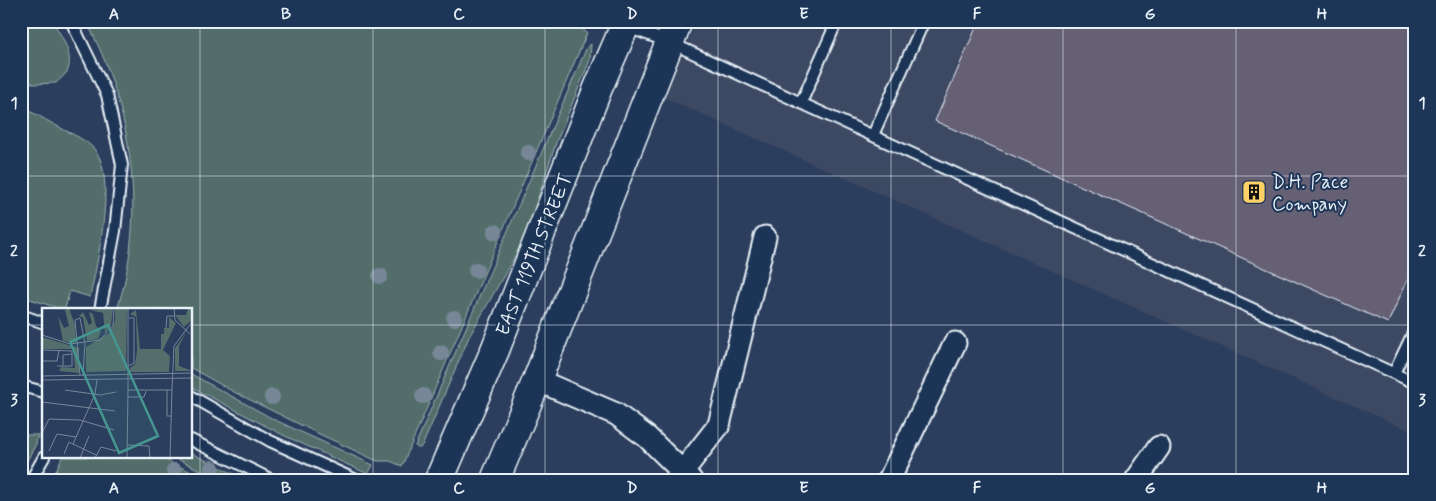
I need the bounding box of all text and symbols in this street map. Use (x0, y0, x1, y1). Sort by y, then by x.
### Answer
text: A (109, 4, 119, 25)
text: B (281, 4, 291, 25)
text: C (453, 4, 465, 25)
text: D (626, 4, 638, 25)
text: E (799, 4, 809, 25)
text: F (973, 4, 982, 25)
text: G (1145, 4, 1156, 25)
text: H (1317, 4, 1328, 25)
text: 1 (10, 93, 18, 114)
text: 1 (1418, 93, 1426, 114)
street label: EAST 119TH STREET (490, 170, 578, 339)
place label: D.H. Pace Company (1272, 170, 1348, 217)
building icon: D.H. Pace Company (1241, 179, 1267, 205)
text: 2 (10, 241, 18, 262)
text: 2 (1418, 241, 1426, 262)
inset map (42, 308, 192, 458)
text: 3 (10, 390, 18, 411)
text: 3 (1418, 390, 1426, 411)
text: A (109, 478, 119, 499)
text: B (281, 478, 291, 499)
text: C (453, 478, 465, 499)
text: D (626, 478, 638, 499)
text: E (799, 478, 809, 499)
text: F (973, 478, 982, 499)
text: G (1145, 478, 1156, 499)
text: H (1317, 478, 1328, 499)

